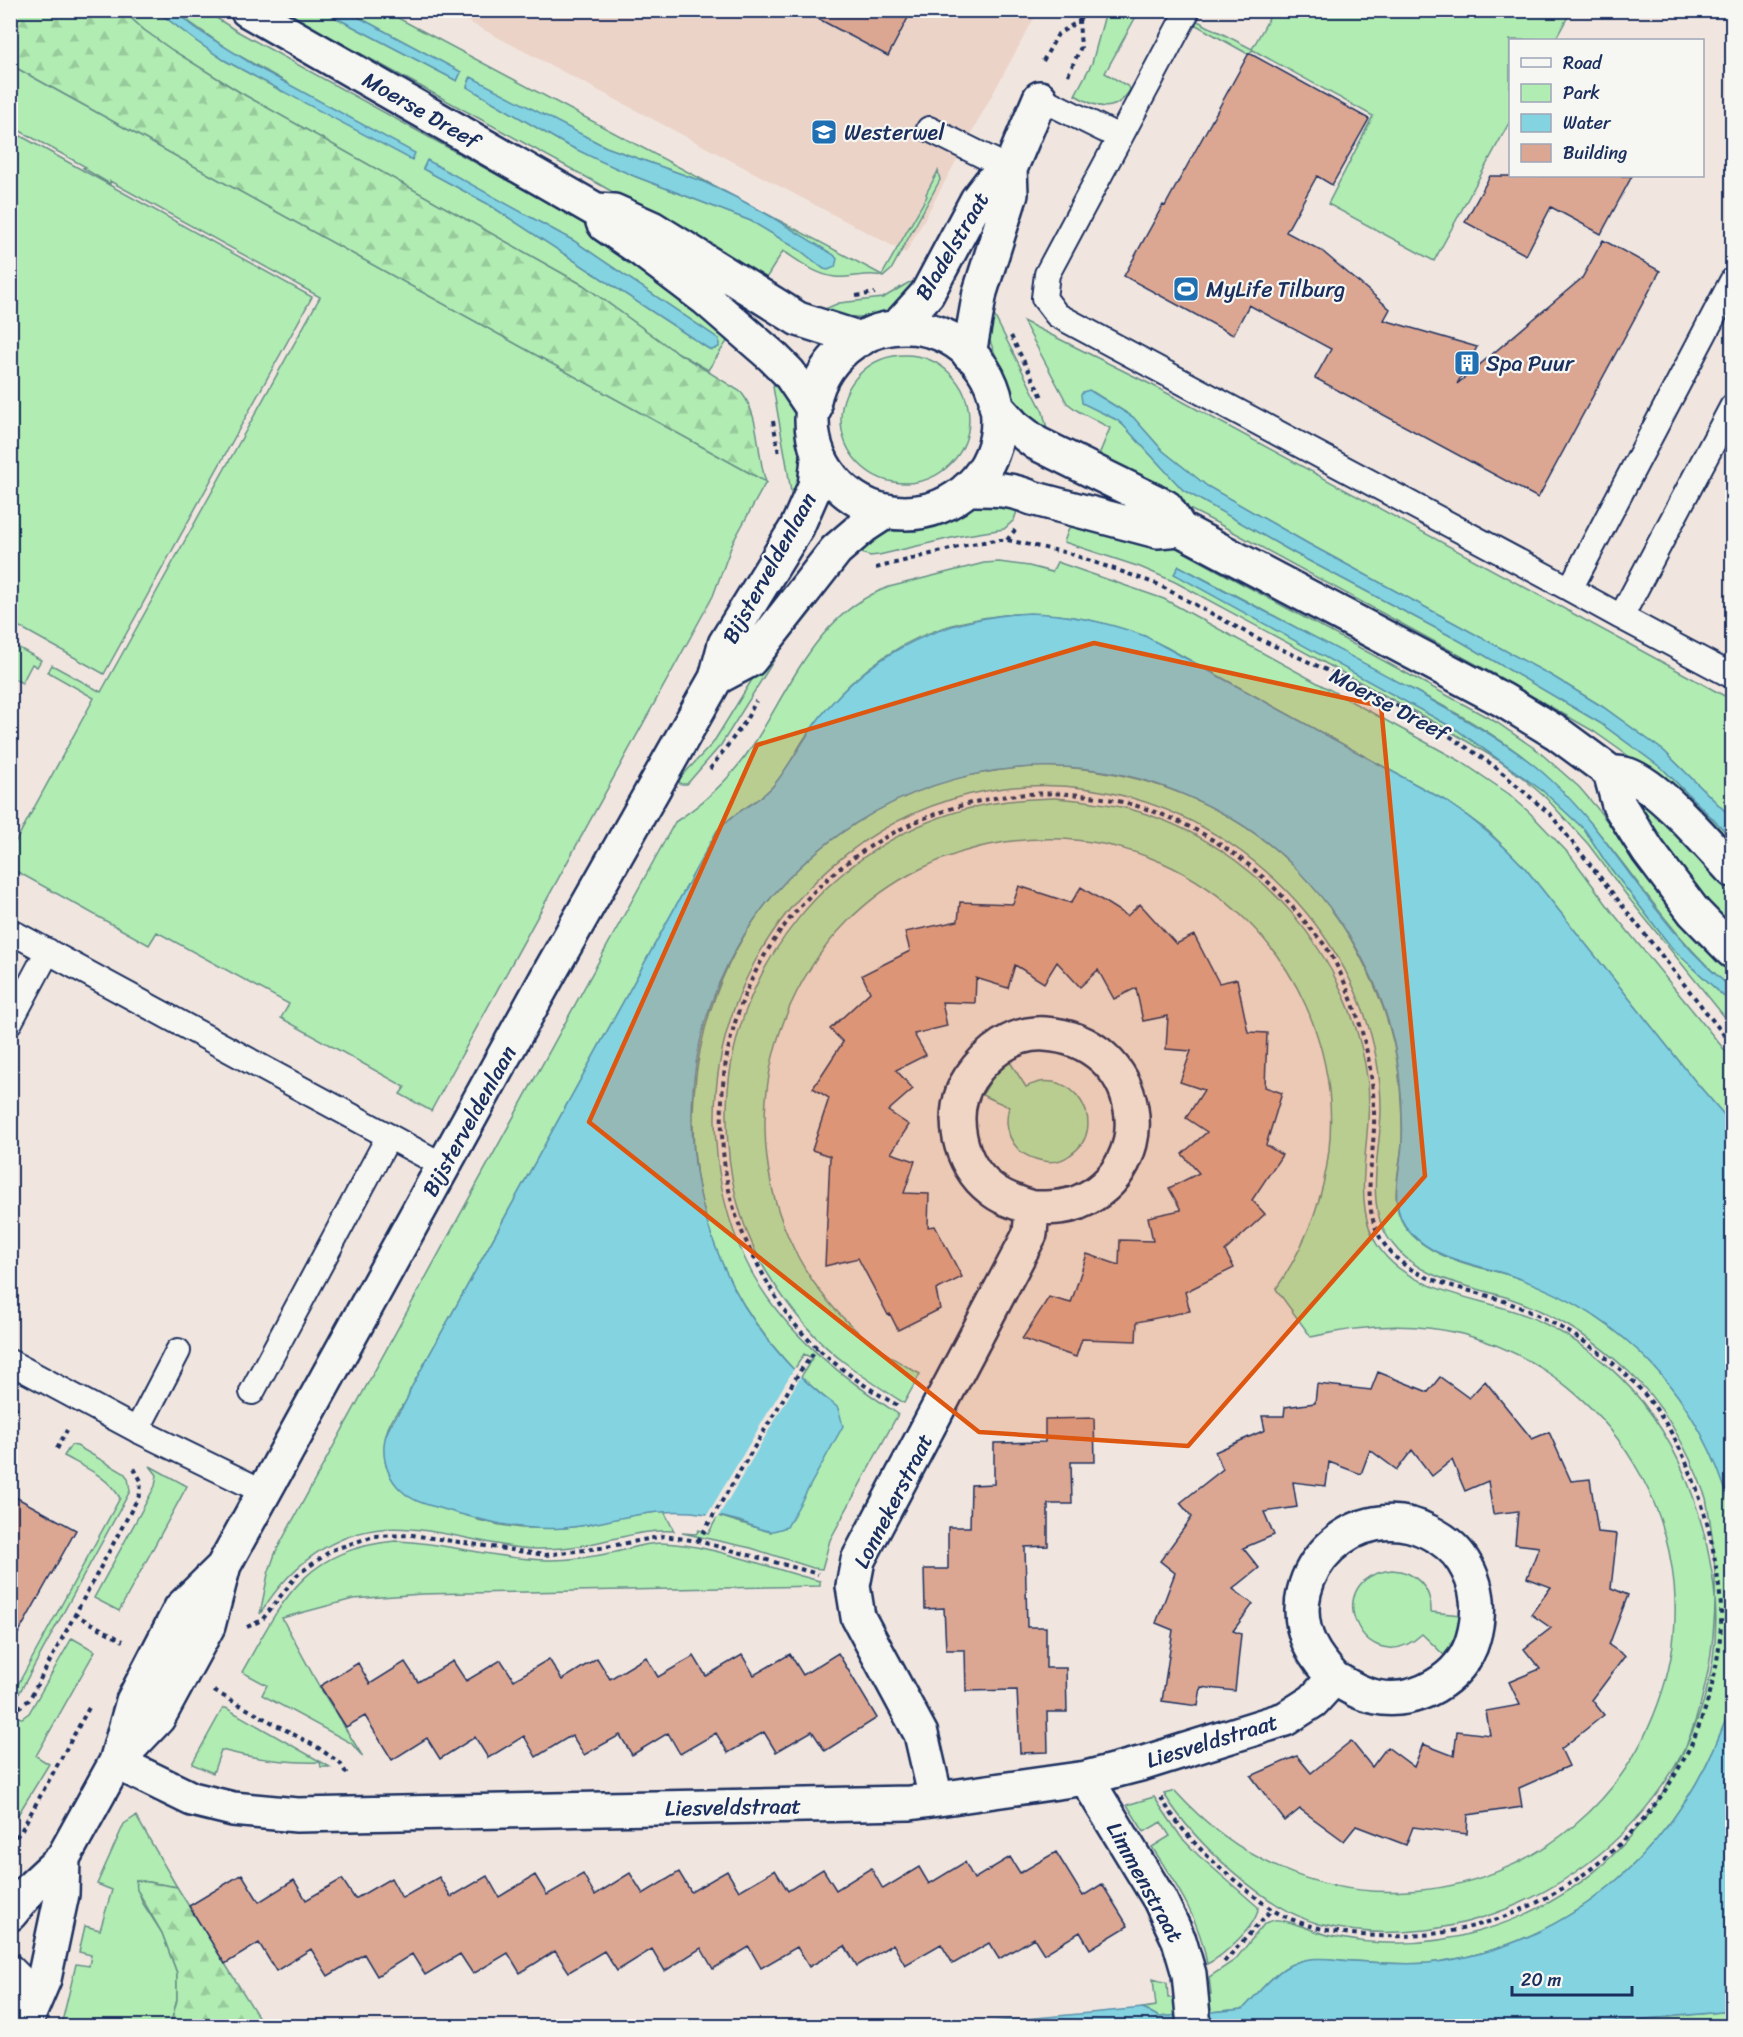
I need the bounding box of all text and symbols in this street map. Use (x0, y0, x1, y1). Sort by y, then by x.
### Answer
legend (1509, 39, 1704, 177)
text: Road (1563, 47, 1603, 79)
street label: Moerse Dreef (355, 60, 490, 161)
text: Park (1563, 77, 1600, 109)
text: Water (1563, 107, 1612, 139)
place label: Westerwel (844, 113, 945, 152)
school or university icon: Westerwel (809, 117, 839, 147)
text: Building (1563, 137, 1627, 169)
street label: Bladelstraat (904, 184, 1000, 308)
place label: MyLife Tilburg (1206, 270, 1345, 309)
sports icon: MyLife Tilburg (1171, 274, 1201, 304)
place label: Spa Puur (1486, 344, 1576, 383)
building icon: Spa Puur (1452, 348, 1482, 378)
street label: Bijsterveldenlaan (711, 485, 827, 651)
street label: Moerse Dreef (1322, 656, 1459, 753)
street label: Bijsterveldenlaan (411, 1038, 527, 1204)
street label: Lonnekerstraat (842, 1426, 944, 1576)
street label: Liesveldstraat (1141, 1702, 1283, 1780)
street label: Liesveldstraat (665, 1786, 802, 1828)
street label: Limmenstraat (1096, 1814, 1195, 1950)
scale bar (1512, 1959, 1632, 1997)
text: 20 m (1521, 1964, 1561, 1996)

